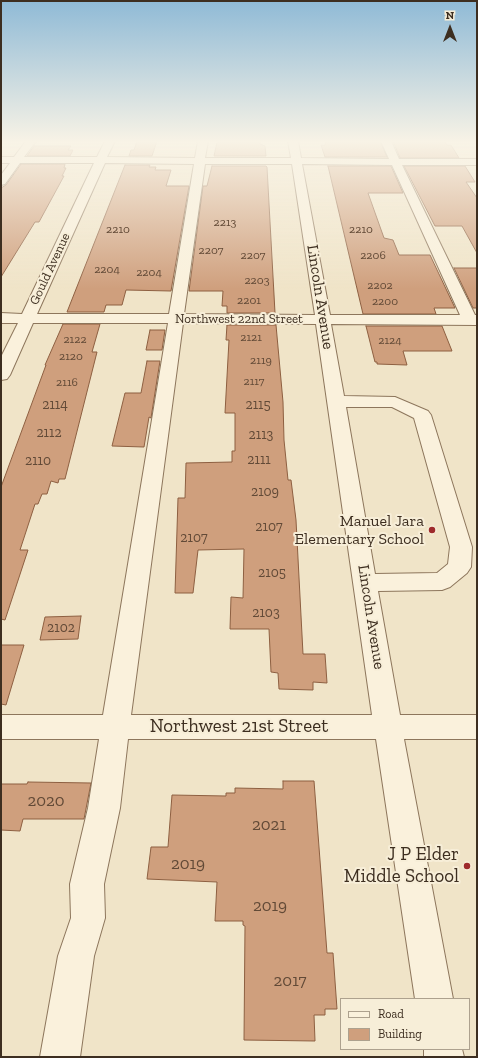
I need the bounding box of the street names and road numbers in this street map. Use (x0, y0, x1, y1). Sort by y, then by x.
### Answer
street label: Gould Avenue (27, 231, 73, 307)
street label: Lincoln Avenue (302, 243, 338, 351)
street label: Northwest 22nd Street (175, 311, 303, 327)
street label: Lincoln Avenue (353, 563, 389, 671)
street label: Northwest 21st Street (150, 716, 328, 738)

